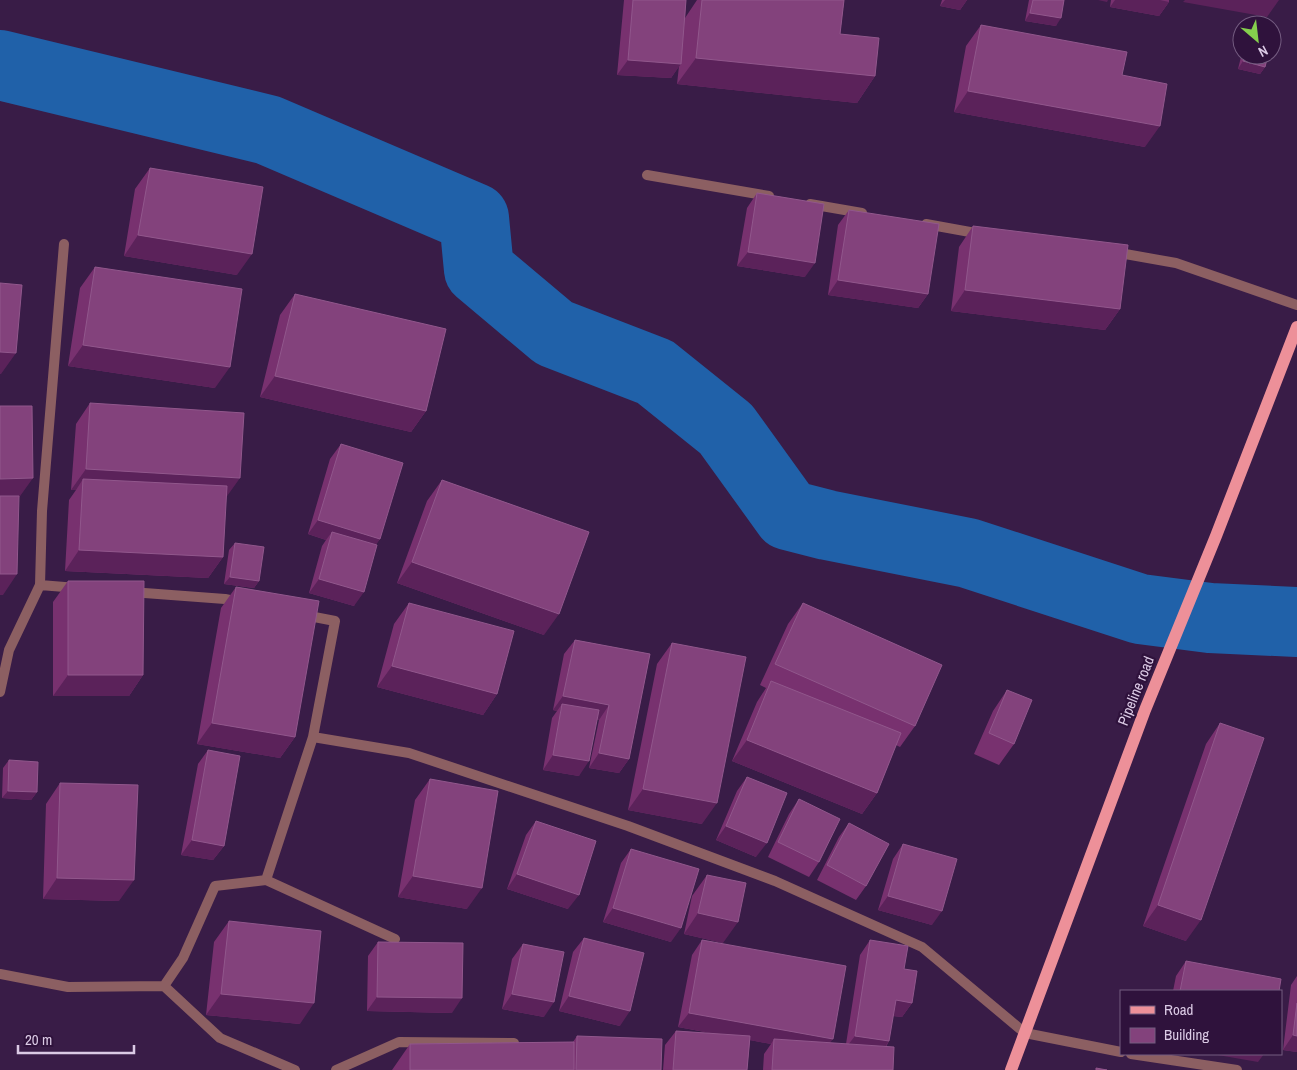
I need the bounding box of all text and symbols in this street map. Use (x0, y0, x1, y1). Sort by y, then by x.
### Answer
north arrow (1232, 15, 1282, 65)
text: N (1255, 42, 1271, 61)
street label: Pipeline road (1112, 653, 1159, 729)
legend (1120, 990, 1282, 1055)
text: Road (1164, 999, 1193, 1020)
scale bar (18, 1022, 134, 1054)
text: Building (1164, 1024, 1209, 1045)
text: 20 m (25, 1029, 52, 1050)

